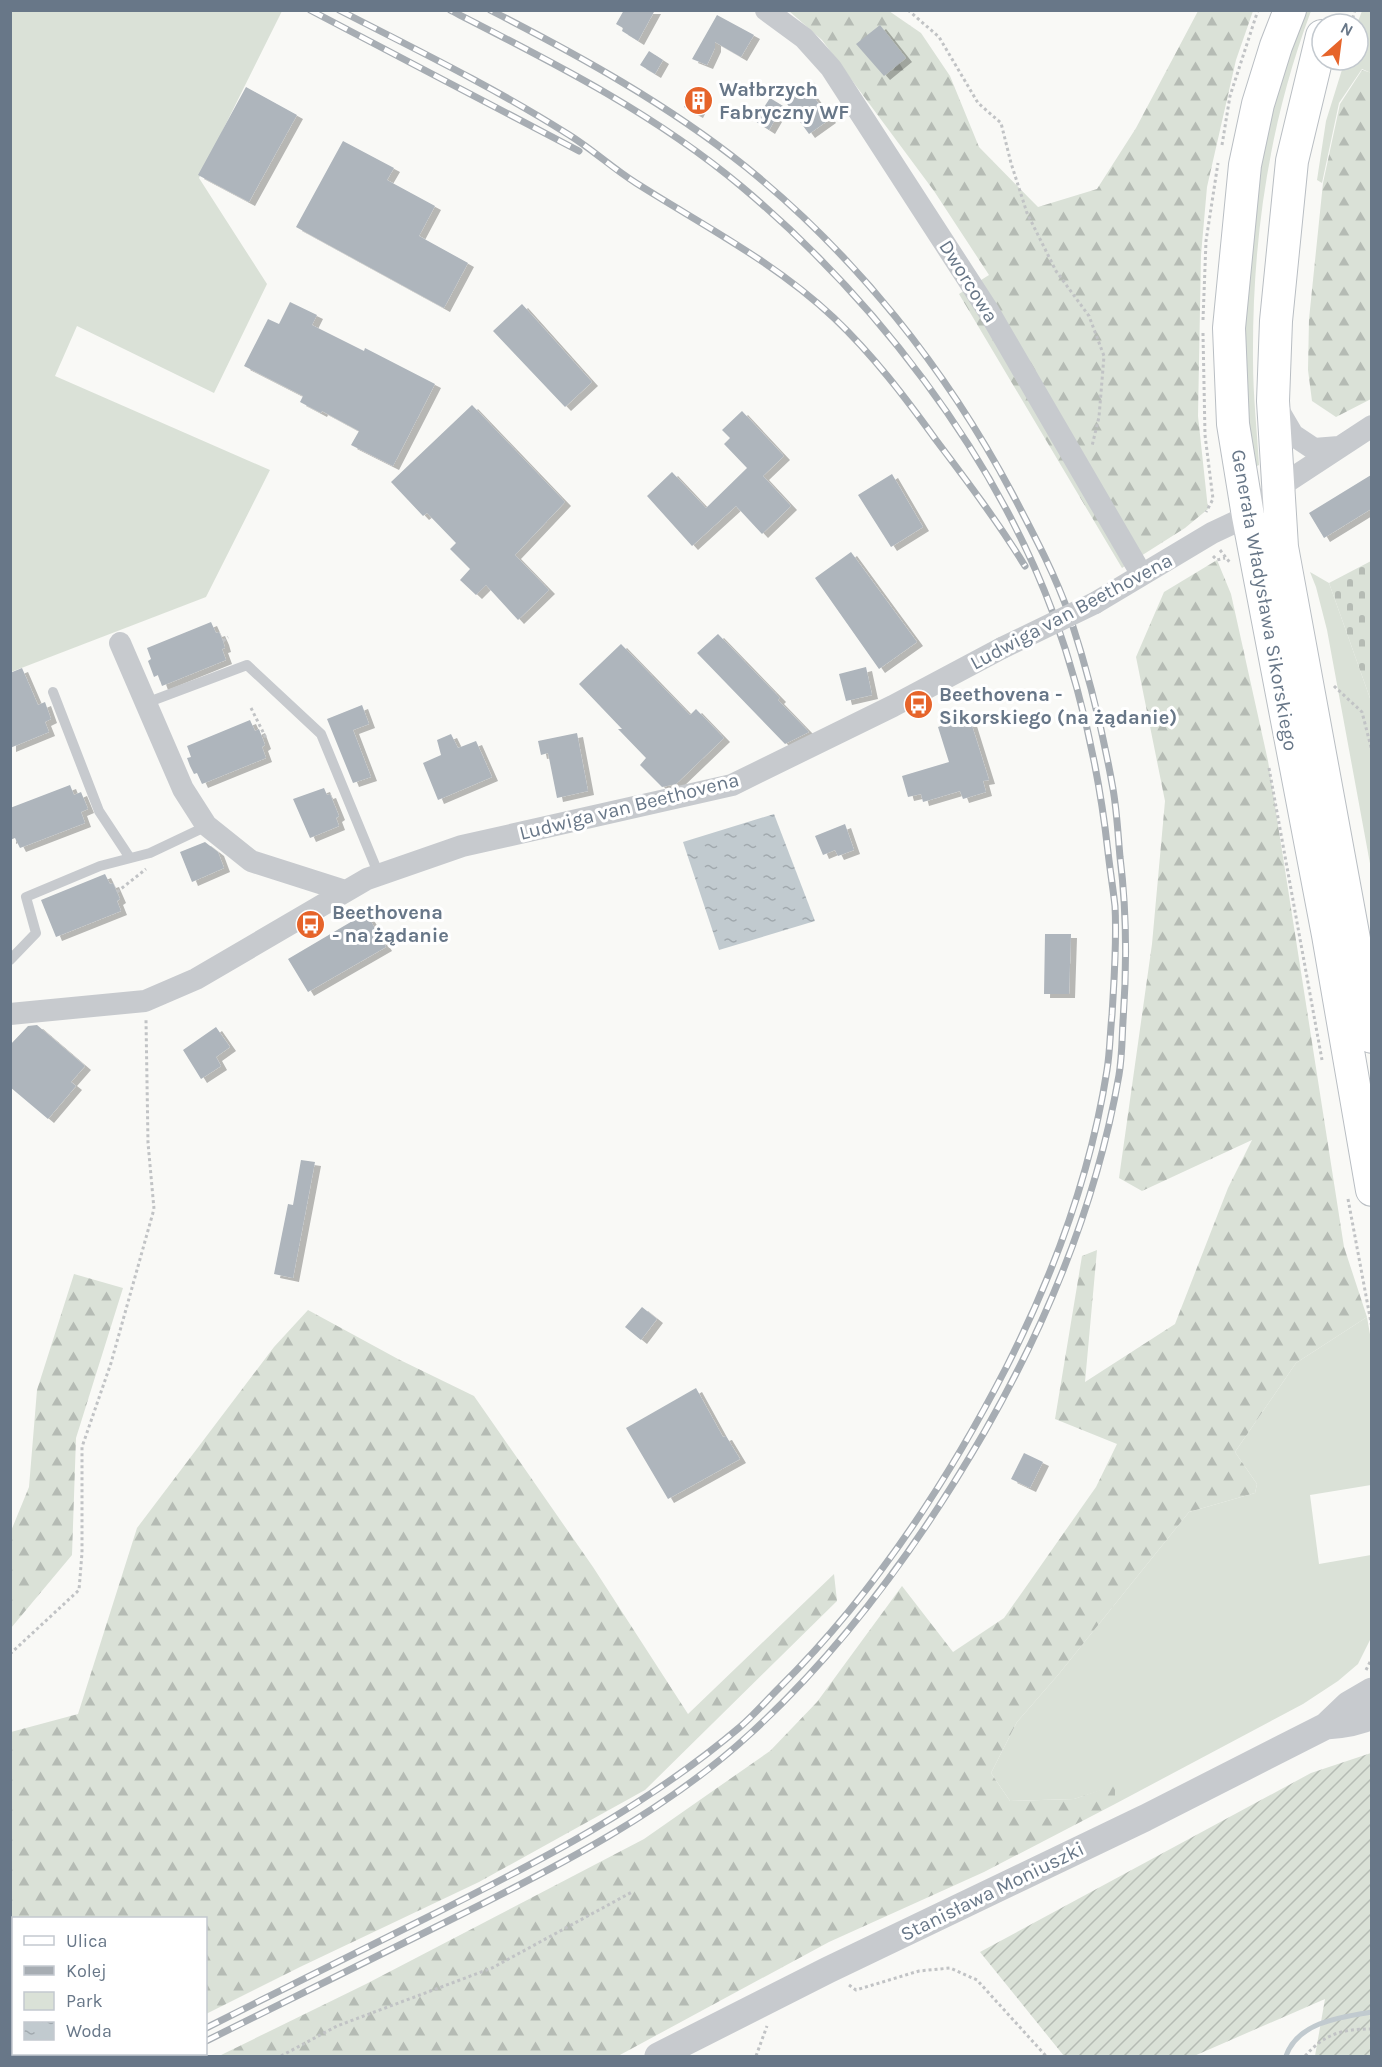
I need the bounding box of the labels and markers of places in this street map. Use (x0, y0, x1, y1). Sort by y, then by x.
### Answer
place label: Wałbrzych Fabryczny WF (719, 78, 849, 124)
building icon: Wałbrzych Fabryczny WF (682, 84, 714, 116)
place label: Beethovena - Sikorskiego (na żądanie) (939, 683, 1177, 729)
bus stop icon: Beethovena - Sikorskiego (na żądanie) (902, 689, 934, 721)
place label: Beethovena - na żądanie (332, 901, 449, 947)
bus stop icon: Beethovena - na żądanie (295, 908, 327, 940)

